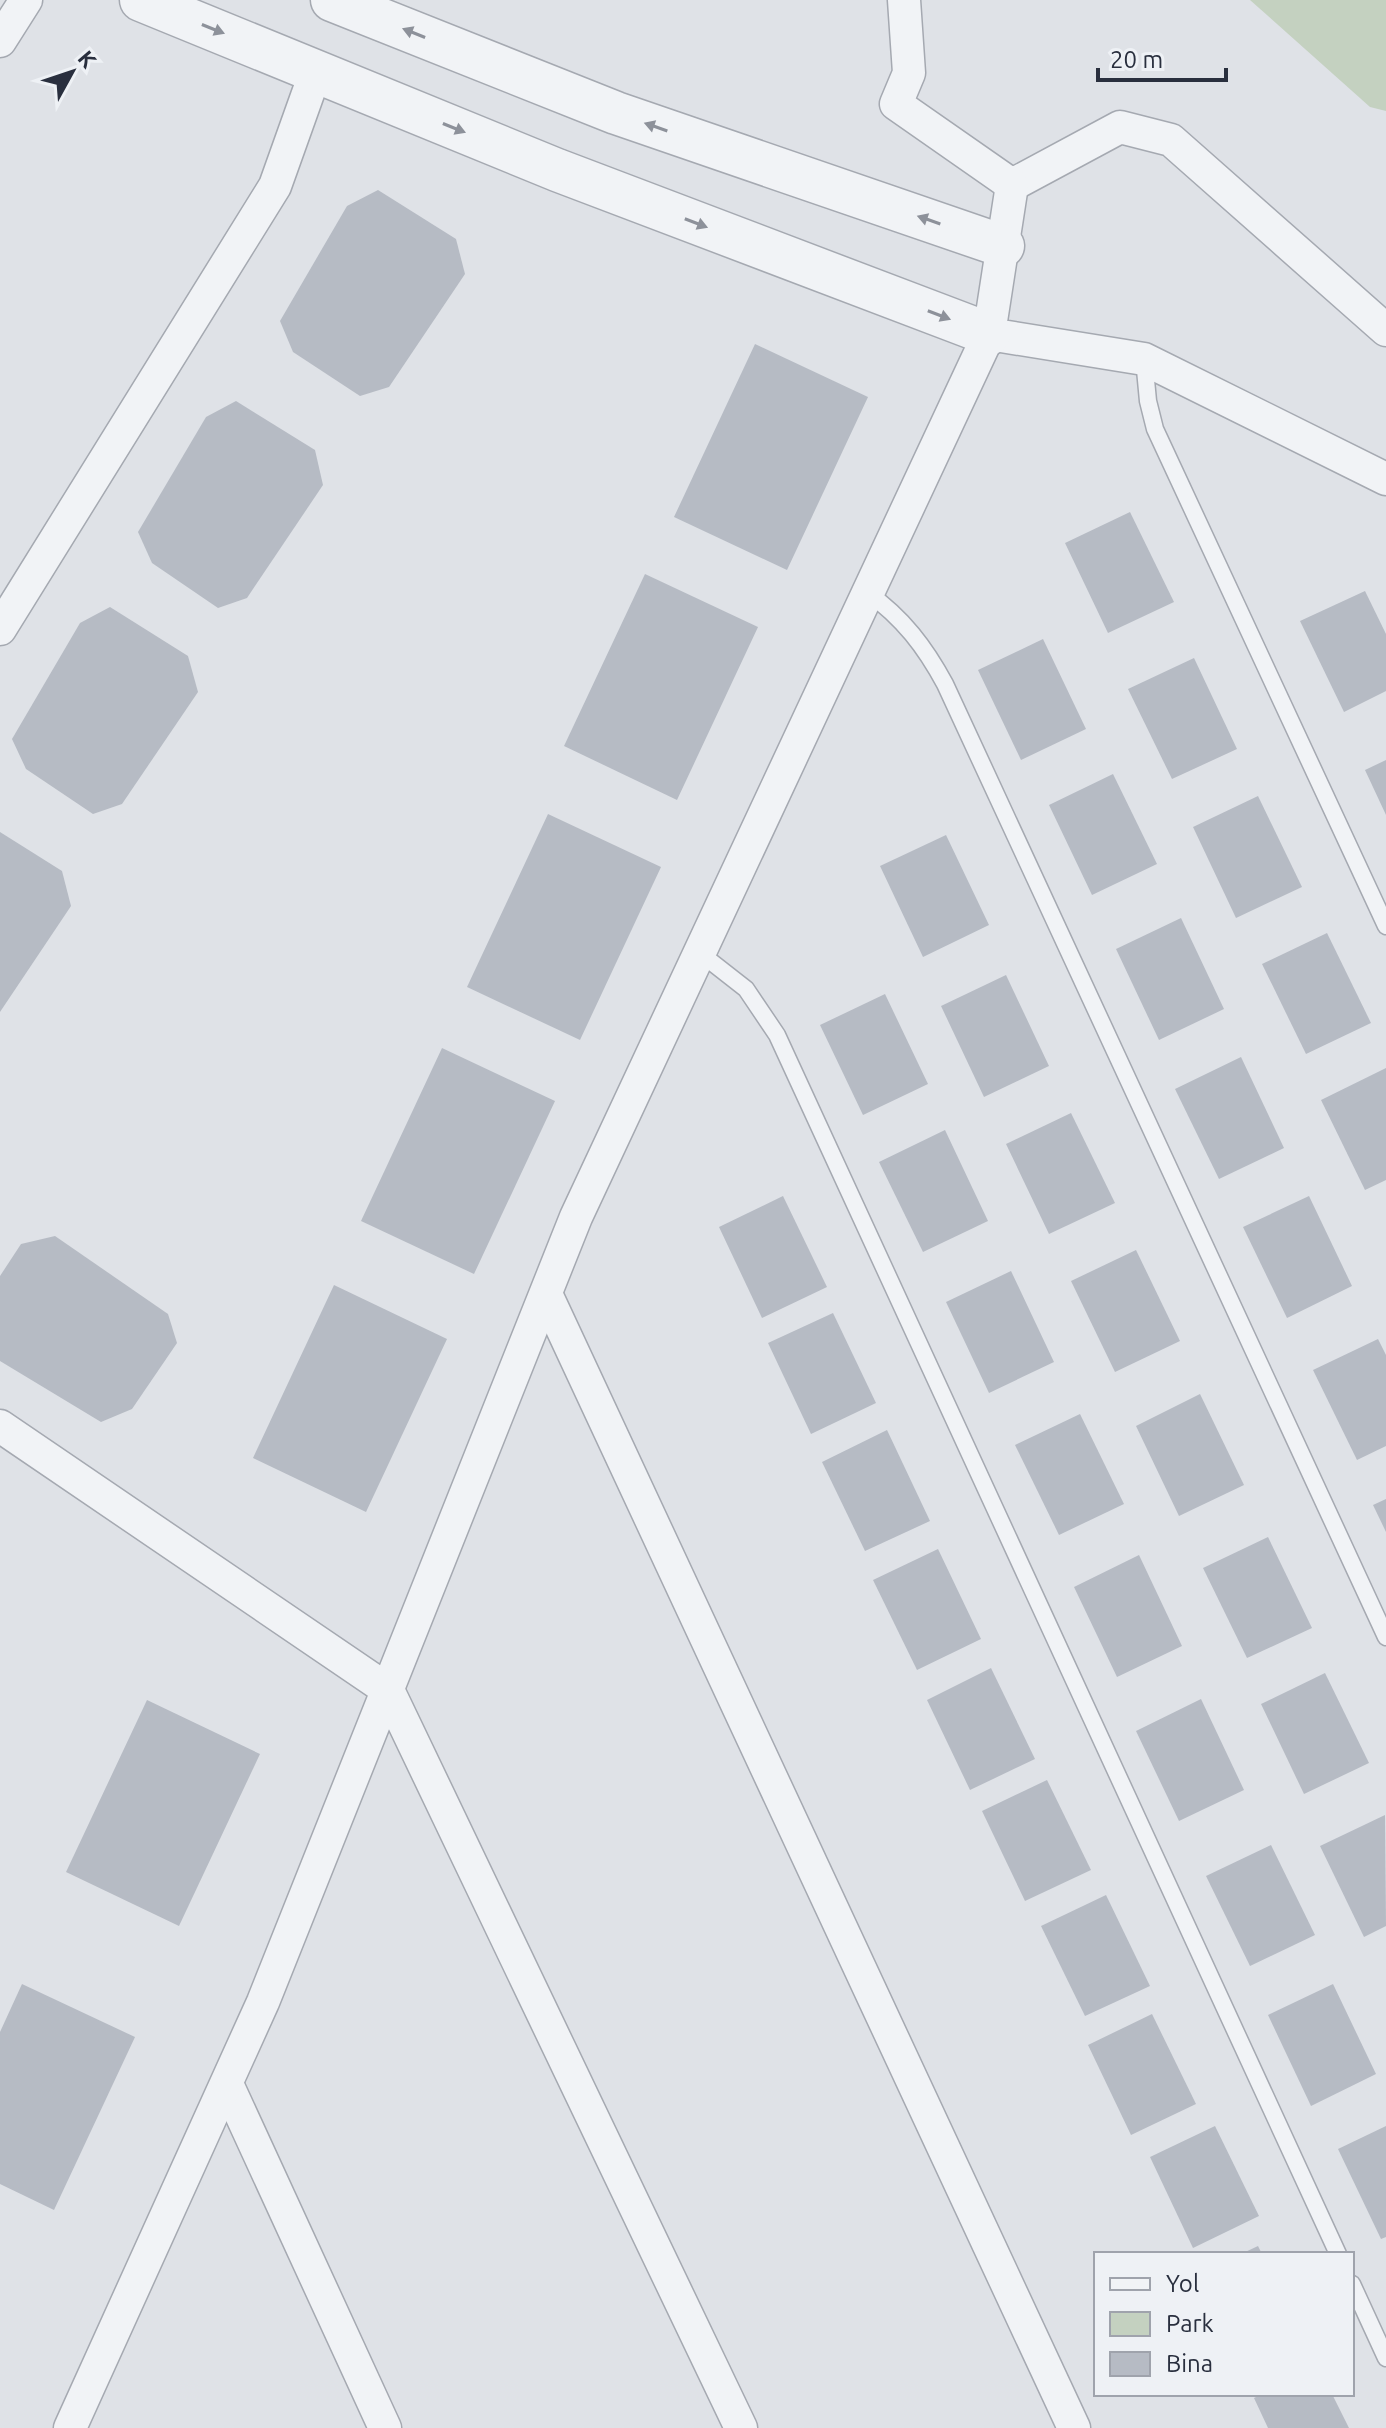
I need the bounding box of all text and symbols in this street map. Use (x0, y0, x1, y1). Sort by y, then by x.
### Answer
one-way arrow (201, 23, 225, 36)
one-way arrow (402, 26, 426, 39)
north arrow (32, 32, 112, 112)
scale bar (1098, 32, 1226, 82)
text: K (73, 45, 102, 73)
text: 20 m (1110, 46, 1163, 73)
one-way arrow (644, 120, 668, 132)
one-way arrow (442, 121, 466, 134)
one-way arrow (917, 214, 941, 226)
one-way arrow (684, 217, 708, 230)
one-way arrow (927, 309, 951, 322)
legend (1094, 2252, 1354, 2396)
text: Yol (1166, 2270, 1199, 2297)
text: Park (1166, 2310, 1214, 2337)
text: Bina (1166, 2350, 1213, 2377)

